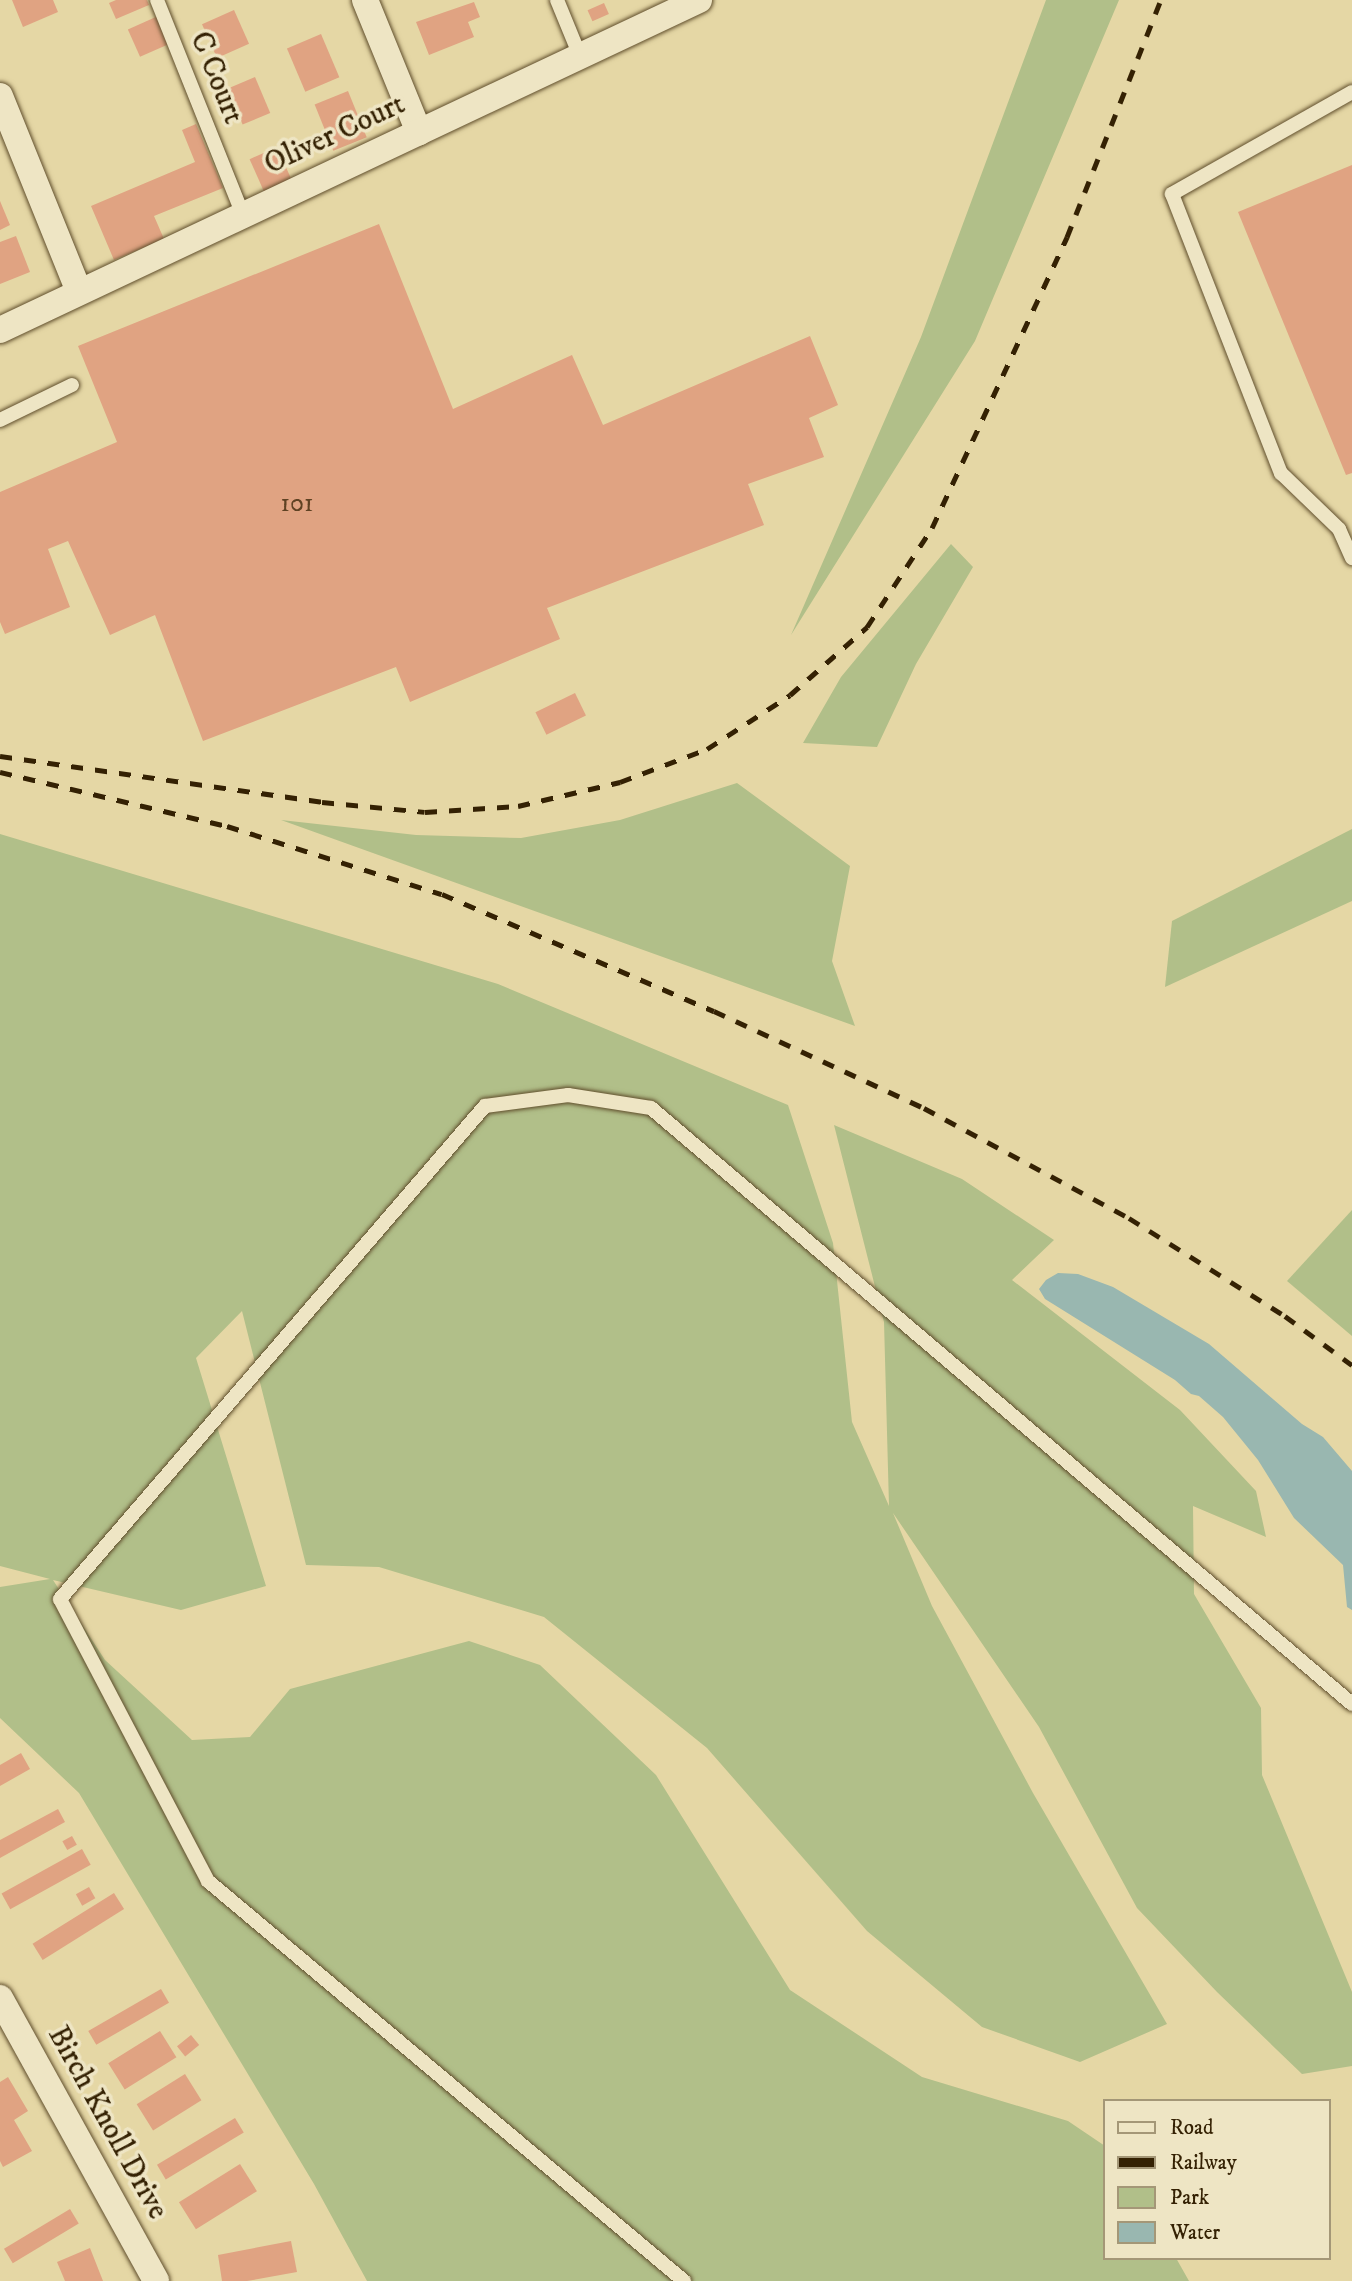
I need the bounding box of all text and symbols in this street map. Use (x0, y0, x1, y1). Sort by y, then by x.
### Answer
street label: C Court (181, 27, 251, 129)
street label: Oliver Court (259, 87, 411, 183)
house number: 101 (281, 488, 313, 520)
street label: Birch Knoll Drive (39, 2020, 175, 2226)
legend (1104, 2099, 1331, 2260)
text: Road (1170, 2115, 1214, 2141)
text: Railway (1170, 2150, 1237, 2176)
text: Park (1170, 2185, 1209, 2211)
text: Water (1170, 2220, 1220, 2246)

